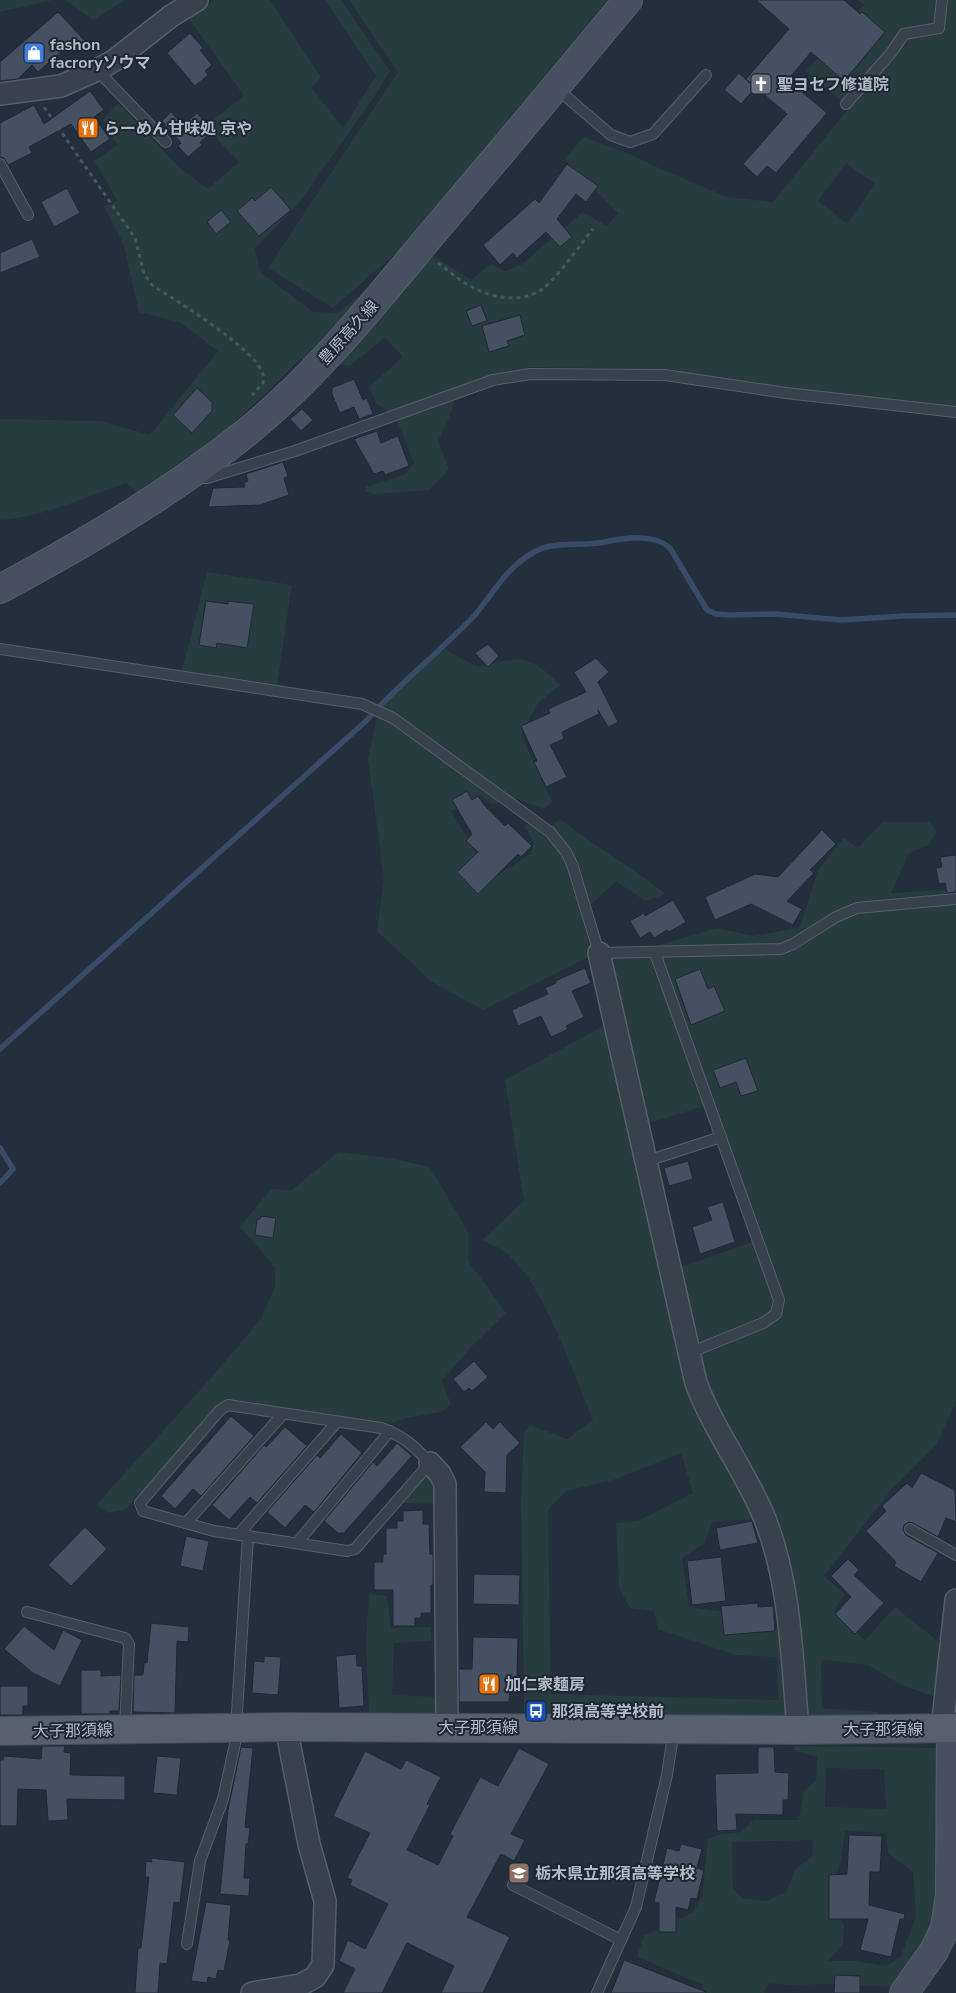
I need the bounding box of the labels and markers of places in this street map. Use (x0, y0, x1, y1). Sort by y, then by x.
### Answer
place label: fashon facroryソウマ (50, 34, 151, 74)
shop icon: fashon facroryソウマ (22, 41, 46, 65)
church icon: 聖ヨセフ修道院 (749, 72, 773, 96)
place label: 聖ヨセフ修道院 (777, 74, 889, 96)
restaurant icon: らーめん甘味処 京や (76, 116, 100, 140)
place label: らーめん甘味処 京や (104, 118, 252, 140)
restaurant icon: 加仁家麺房 (477, 1672, 501, 1696)
place label: 加仁家麺房 (505, 1674, 585, 1696)
bus stop icon: 那須高等学校前 (524, 1699, 548, 1723)
place label: 那須高等学校前 (552, 1701, 664, 1723)
school or university icon: 栃木県立那須高等学校 (507, 1861, 531, 1885)
place label: 栃木県立那須高等学校 (535, 1863, 695, 1885)

